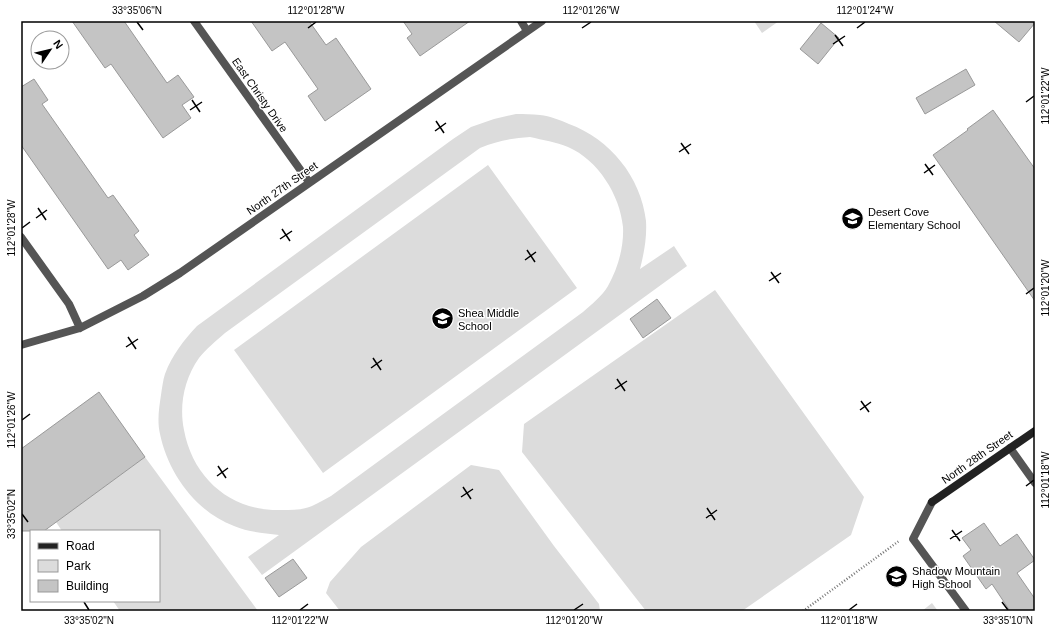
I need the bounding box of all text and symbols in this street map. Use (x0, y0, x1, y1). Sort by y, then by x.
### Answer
text: 33°35'06"N (112, 5, 162, 16)
text: 112°01'28"W (287, 5, 345, 16)
text: 112°01'26"W (562, 5, 620, 16)
text: 112°01'24"W (836, 5, 894, 16)
north arrow (30, 30, 70, 70)
text: N (51, 38, 65, 51)
street label: East Christy Drive (230, 56, 290, 134)
text: 112°01'22"W (1040, 67, 1051, 125)
street label: North 27th Street (244, 159, 320, 217)
text: 112°01'28"W (6, 199, 17, 257)
school or university icon: Desert Cove Elementary School (840, 205, 866, 231)
place label: Desert Cove Elementary School (868, 206, 960, 231)
text: 112°01'20"W (1040, 259, 1051, 317)
school or university icon: Shea Middle School (429, 306, 455, 332)
place label: Shea Middle School (458, 307, 519, 332)
text: 112°01'26"W (6, 391, 17, 449)
street label: North 28th Street (939, 428, 1015, 486)
text: 112°01'18"W (1040, 451, 1051, 509)
text: 33°35'02"N (6, 489, 17, 539)
legend (30, 530, 160, 602)
text: Road (66, 539, 95, 553)
text: Park (66, 559, 92, 573)
school or university icon: Shadow Mountain High School (883, 564, 909, 590)
place label: Shadow Mountain High School (912, 565, 1000, 590)
text: Building (66, 579, 109, 593)
text: 33°35'02"N (64, 615, 114, 626)
text: 112°01'22"W (271, 615, 329, 626)
text: 112°01'20"W (545, 615, 603, 626)
text: 112°01'18"W (820, 615, 878, 626)
text: 33°35'10"N (983, 615, 1033, 626)

